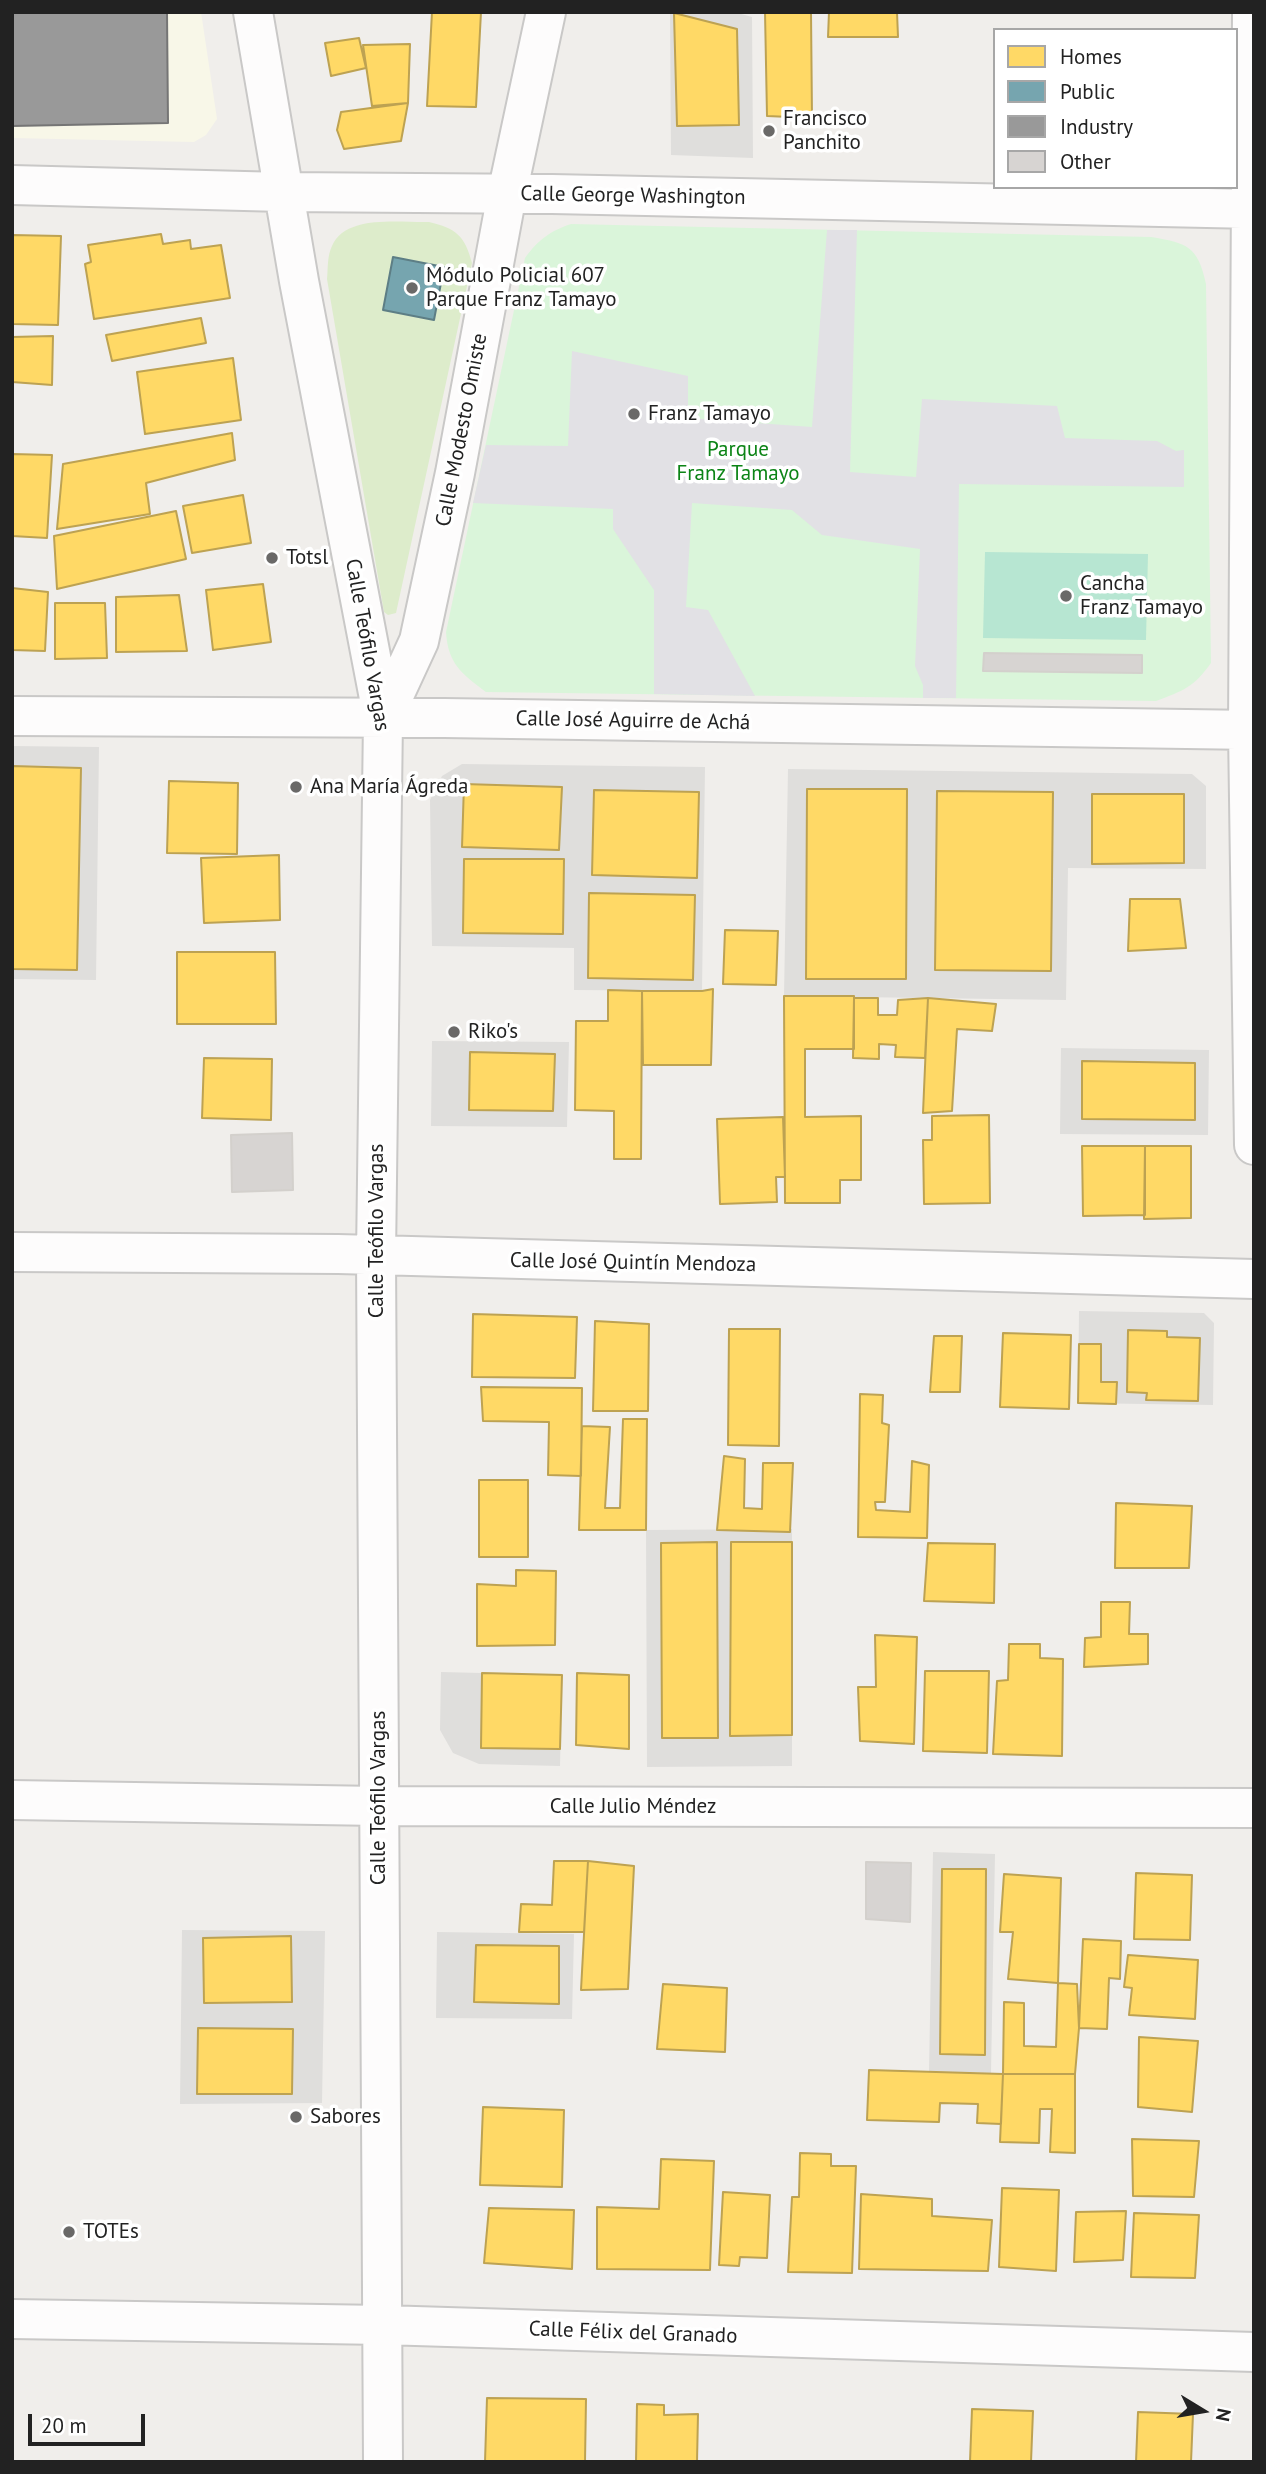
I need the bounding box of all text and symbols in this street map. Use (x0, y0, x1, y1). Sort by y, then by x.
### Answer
legend (993, 28, 1238, 189)
text: Homes (1060, 43, 1122, 70)
text: Public (1060, 78, 1115, 105)
place label: Francisco Panchito (783, 106, 867, 156)
text: Industry (1060, 113, 1133, 140)
marker: Francisco Panchito (761, 123, 777, 139)
text: Other (1060, 148, 1111, 175)
street label: Calle George Washington (520, 181, 746, 211)
place label: Módulo Policial 607 Parque Franz Tamayo (426, 263, 616, 313)
marker: Módulo Policial 607 Parque Franz Tamayo (404, 280, 420, 296)
street label: Calle Modesto Omiste (431, 331, 493, 529)
place label: Franz Tamayo (648, 401, 771, 427)
marker: Franz Tamayo (626, 406, 642, 422)
park label: Parque Franz Tamayo (676, 437, 800, 487)
place label: Totsl (286, 545, 328, 571)
marker: Totsl (264, 550, 280, 566)
street label: Calle Teófilo Vargas (339, 557, 395, 733)
place label: Cancha Franz Tamayo (1080, 571, 1203, 621)
marker: Cancha Franz Tamayo (1058, 588, 1074, 604)
street label: Calle José Aguirre de Achá (515, 706, 751, 736)
place label: Ana María Ágreda (310, 774, 468, 800)
marker: Ana María Ágreda (288, 779, 304, 795)
place label: Riko's (468, 1019, 518, 1045)
marker: Riko's (446, 1024, 462, 1040)
street label: Calle Teófilo Vargas (364, 1144, 390, 1318)
street label: Calle José Quintín Mendoza (510, 1248, 756, 1278)
street label: Calle Teófilo Vargas (366, 1711, 392, 1885)
street label: Calle Julio Méndez (550, 1794, 716, 1820)
place label: Sabores (310, 2104, 381, 2130)
marker: Sabores (288, 2109, 304, 2125)
place label: TOTEs (83, 2219, 139, 2245)
marker: TOTEs (61, 2224, 77, 2240)
street label: Calle Félix del Granado (528, 2317, 738, 2349)
north arrow (1168, 2376, 1238, 2446)
scale bar (32, 2400, 149, 2444)
text: N (1211, 2407, 1237, 2423)
text: 20 m (41, 2412, 87, 2439)

